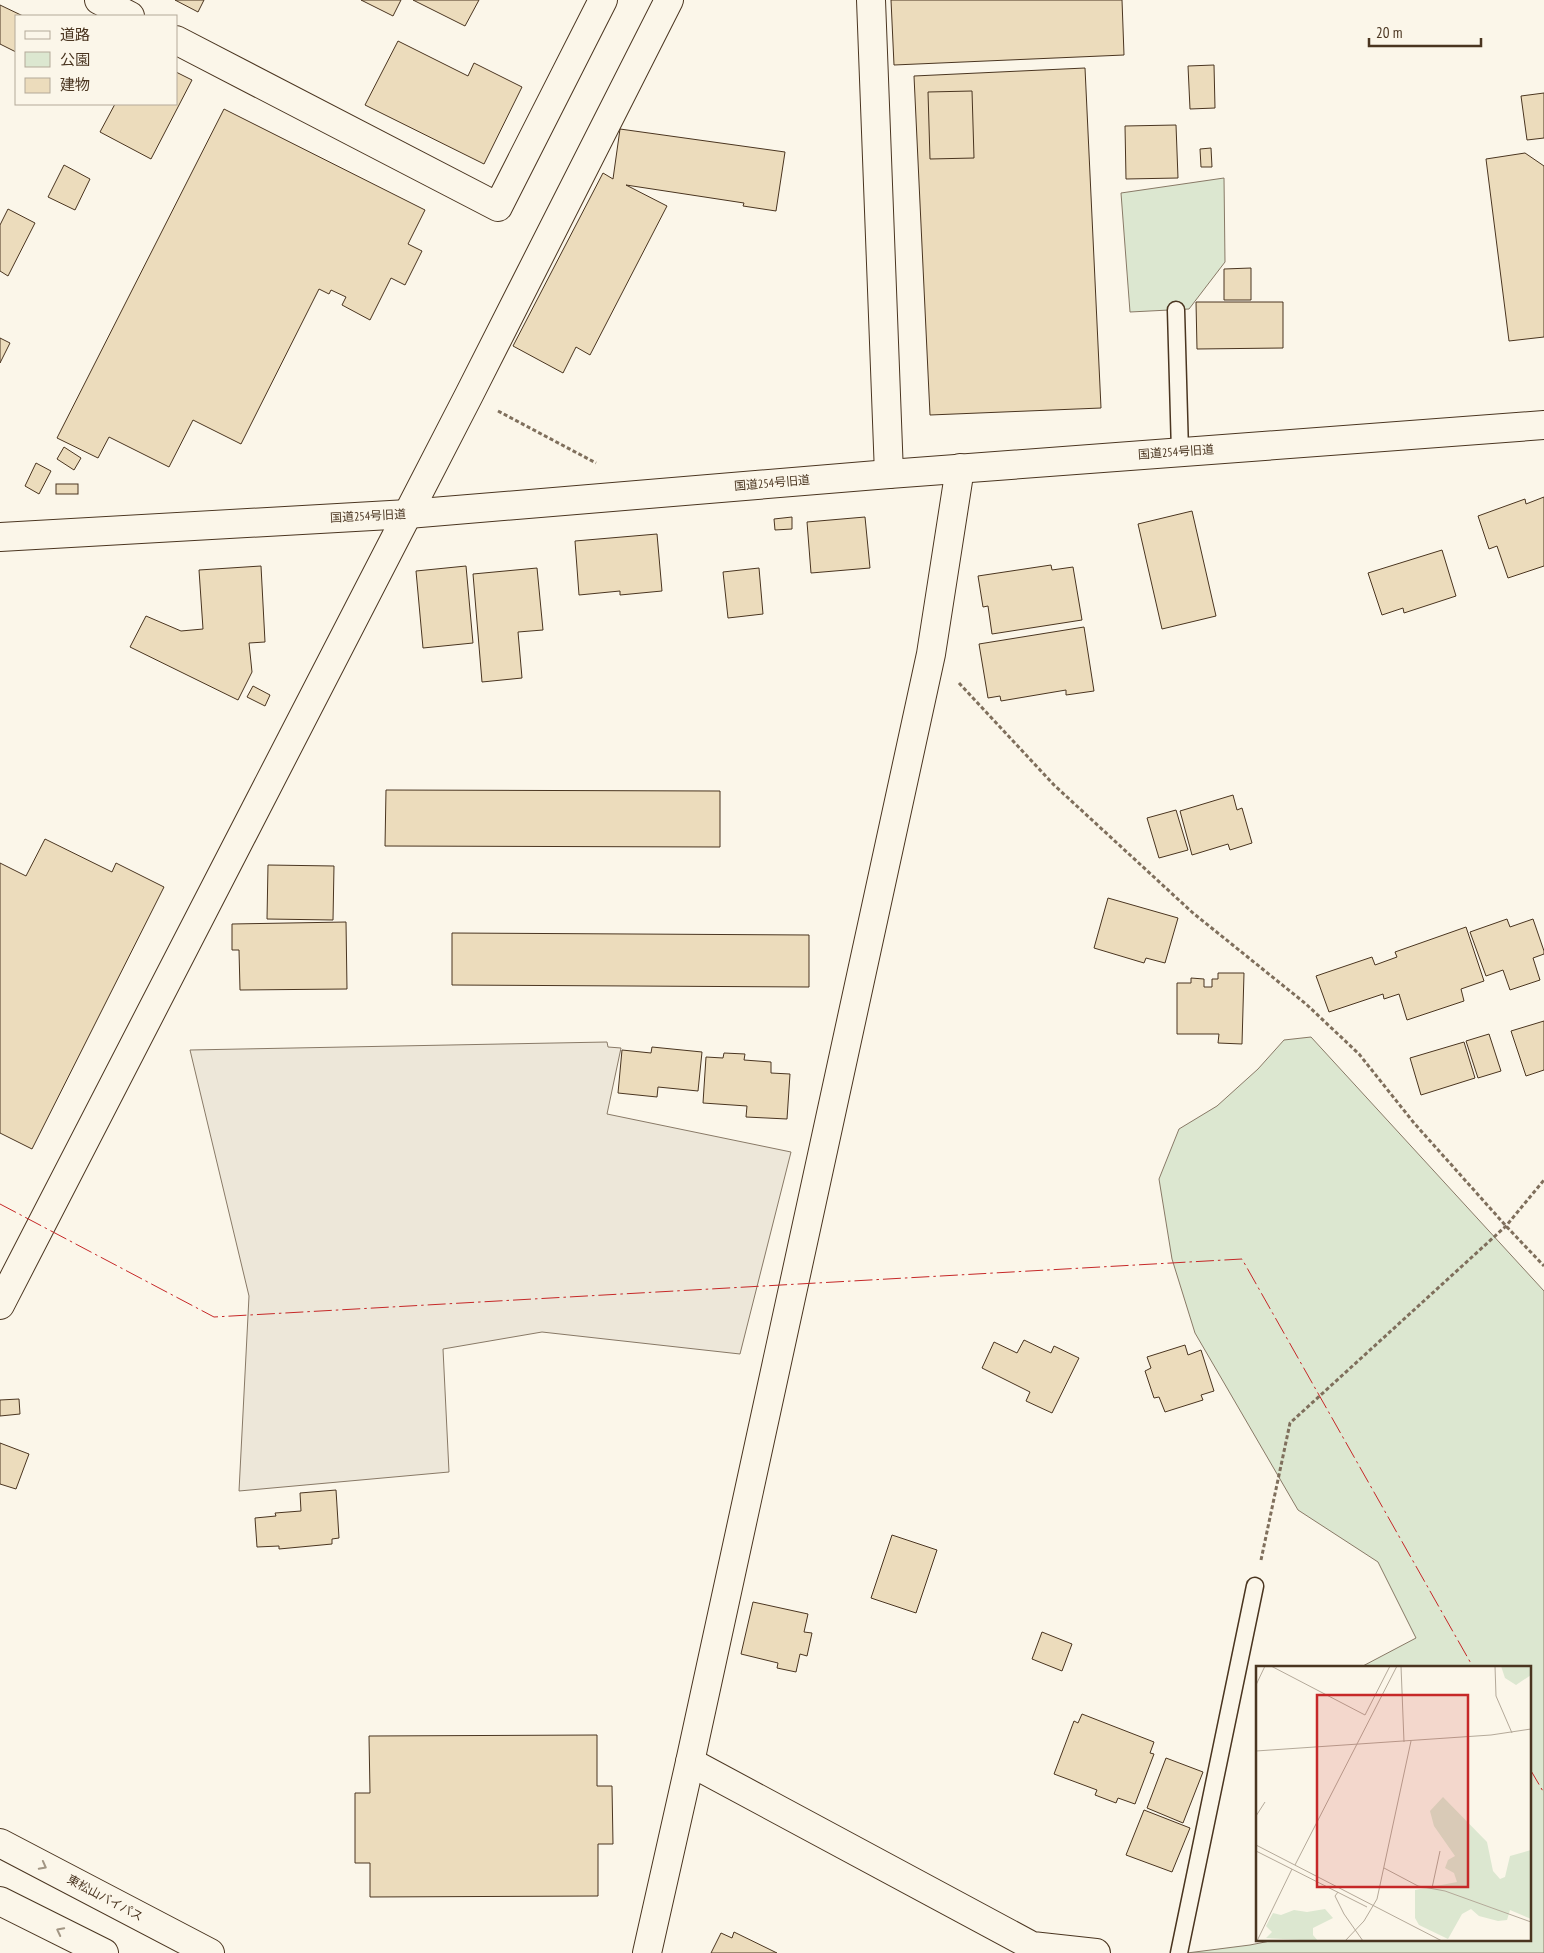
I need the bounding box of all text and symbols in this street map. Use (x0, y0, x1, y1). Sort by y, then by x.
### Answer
legend (15, 15, 178, 105)
scale bar (1369, 15, 1482, 47)
text: 20 m (1376, 23, 1402, 42)
text: 道路 (60, 25, 90, 44)
text: 公園 (60, 50, 90, 69)
text: 建物 (60, 75, 90, 94)
street label: 国道254号旧道 (1137, 441, 1214, 462)
street label: 国道254号旧道 (733, 472, 811, 493)
street label: 国道254号旧道 (330, 506, 406, 525)
inset map (1256, 1666, 1532, 1940)
one-way arrow (38, 1860, 47, 1870)
street label: 東松山バイパス (65, 1871, 146, 1924)
one-way arrow (57, 1927, 66, 1937)

